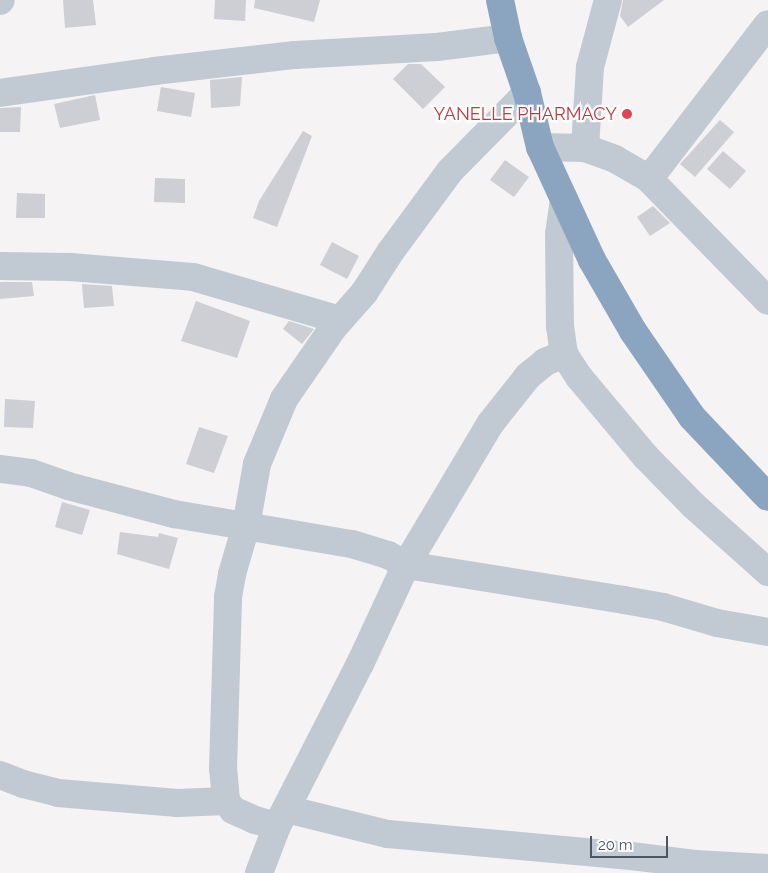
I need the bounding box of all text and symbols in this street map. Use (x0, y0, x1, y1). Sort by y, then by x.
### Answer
place label: YANELLE PHARMACY (434, 103, 617, 125)
marker: YANELLE PHARMACY (621, 108, 633, 120)
scale bar (593, 826, 670, 858)
text: 20 m (598, 836, 633, 854)

